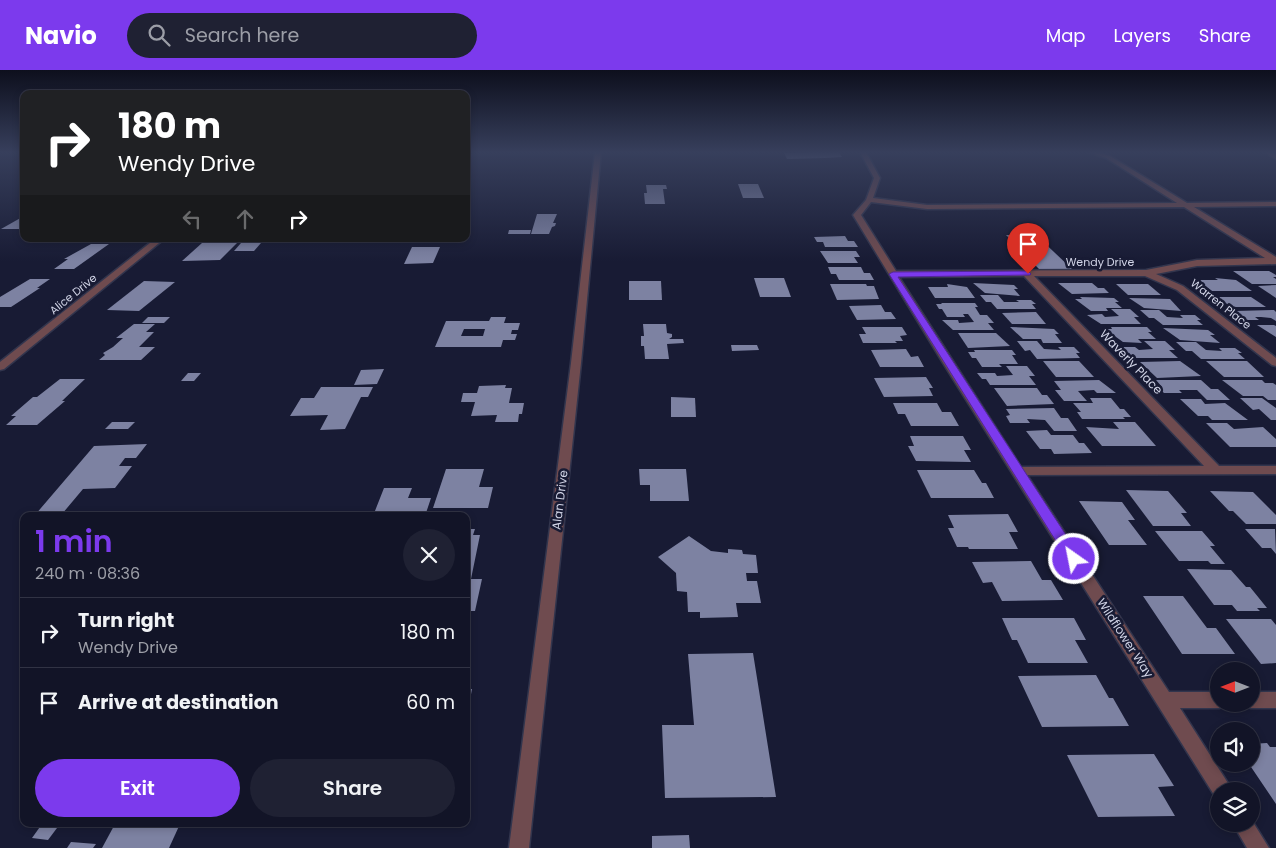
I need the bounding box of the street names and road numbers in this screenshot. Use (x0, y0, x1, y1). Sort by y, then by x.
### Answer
street label: Wendy Drive (1066, 254, 1135, 270)
street label: Alice Drive (46, 270, 100, 318)
street label: Warren Place (1187, 275, 1255, 333)
street label: Waverly Place (1096, 325, 1167, 398)
street label: Alan Drive (547, 469, 572, 531)
street label: Wildflower Way (1093, 595, 1158, 681)

